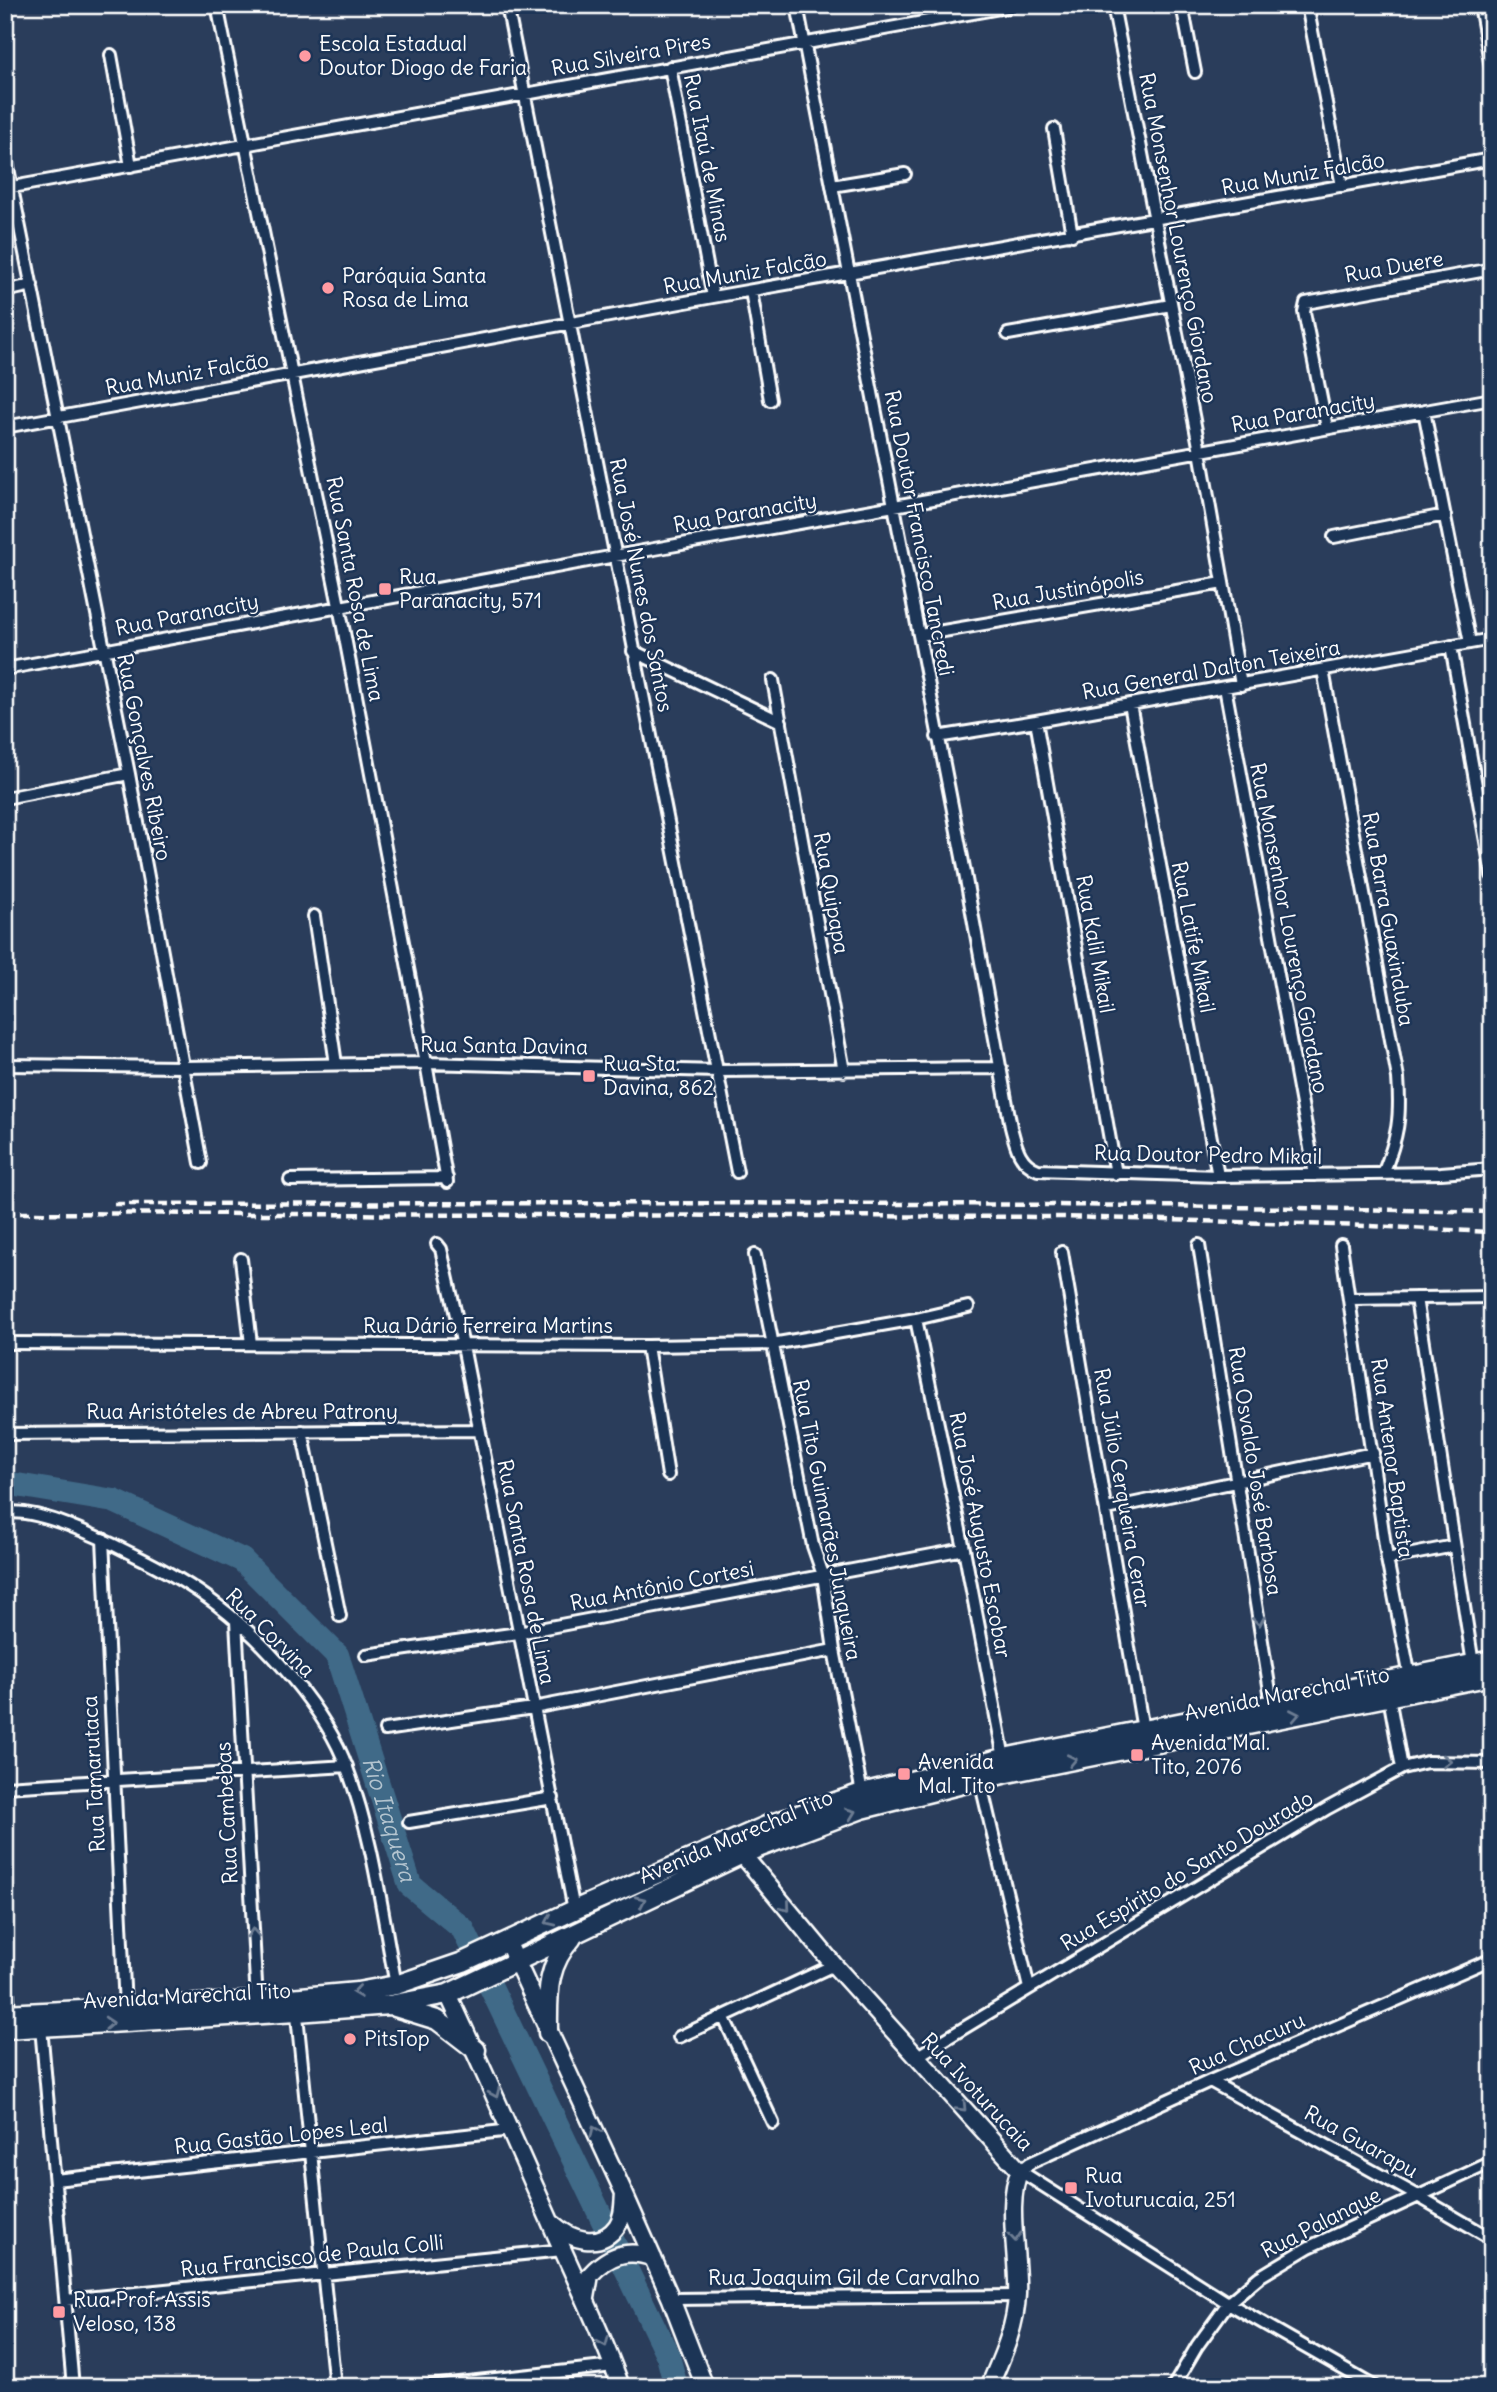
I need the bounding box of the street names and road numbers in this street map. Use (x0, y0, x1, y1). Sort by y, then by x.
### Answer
street label: Rua Silveira Pires (549, 27, 713, 82)
street label: Rua Monsenhor Lourenço Giordano (1133, 70, 1224, 405)
street label: Rua Itaú de Minas (678, 71, 737, 245)
street label: Rua Muniz Falcão (1219, 146, 1387, 201)
street label: Rua Muniz Falcão (661, 245, 829, 300)
street label: Rua Duere (1342, 245, 1446, 288)
street label: Rua Muniz Falcão (103, 346, 271, 401)
street label: Rua Paranacity (1229, 387, 1377, 438)
street label: Rua Doutor Francisco Tancredi (879, 388, 960, 678)
street label: Rua José Nunes dos Santos (604, 456, 679, 714)
street label: Rua Santa Rosa de Lima (320, 474, 391, 704)
street label: Rua Paranacity (671, 487, 819, 538)
street label: Rua Justinópolis (990, 563, 1146, 616)
street label: Rua Paranacity (113, 587, 261, 642)
street label: Rua General Dalton Teixeira (1080, 633, 1342, 706)
street label: Rua Gonçalves Ribeiro (111, 651, 178, 863)
street label: Rua Monsenhor Lourenço Giordano (1244, 760, 1335, 1095)
street label: Rua Barra Guaxinduba (1356, 810, 1421, 1028)
street label: Rua Quipapa (808, 830, 855, 956)
street label: Rua Latife Mikail (1166, 859, 1221, 1015)
street label: Rua Kalil Mikail (1070, 873, 1121, 1015)
street label: Rua Santa Davina (420, 1031, 588, 1060)
street label: Rua Doutor Pedro Mikail (1094, 1139, 1322, 1170)
street label: Rua Dário Ferreira Martins (363, 1312, 613, 1339)
street label: Rua Osvaldo José Barbosa (1222, 1345, 1289, 1597)
street label: Rua Antenor Baptista (1365, 1356, 1420, 1560)
street label: Rua Júlio Cerqueira Cerar (1088, 1366, 1157, 1610)
street label: Rua Tito Guimarães Junqueira (787, 1377, 868, 1663)
street label: Rua Aristóteles de Abreu Patrony (86, 1398, 398, 1425)
street label: Rua José Augusto Escobar (943, 1410, 1018, 1661)
street label: Rua Santa Rosa de Lima (491, 1457, 562, 1687)
street label: Rua Antônio Cortesi (568, 1554, 756, 1617)
street label: Rua Corvina (220, 1582, 321, 1683)
street label: Avenida Marechal Tito (1182, 1660, 1392, 1727)
street label: Rua Tamarutaca (76, 1695, 111, 1853)
street label: Rua Cambebas (209, 1741, 244, 1885)
street label: Avenida Marechal Tito (635, 1783, 837, 1890)
street label: Rua Espírito do Santo Dourado (1055, 1784, 1318, 1957)
street label: Avenida Marechal Tito (82, 1977, 292, 2014)
street label: Rua Chacuru (1185, 2006, 1309, 2081)
street label: Rua Ivoturucaia (916, 2027, 1039, 2156)
street label: Rua Guarapu (1299, 2099, 1423, 2184)
street label: Rua Gastão Lopes Leal (173, 2111, 389, 2160)
street label: Rua Palanque (1257, 2181, 1385, 2264)
street label: Rua Francisco de Paula Colli (179, 2228, 445, 2283)
street label: Rua Joaquim Gil de Carvalho (708, 2264, 980, 2291)

